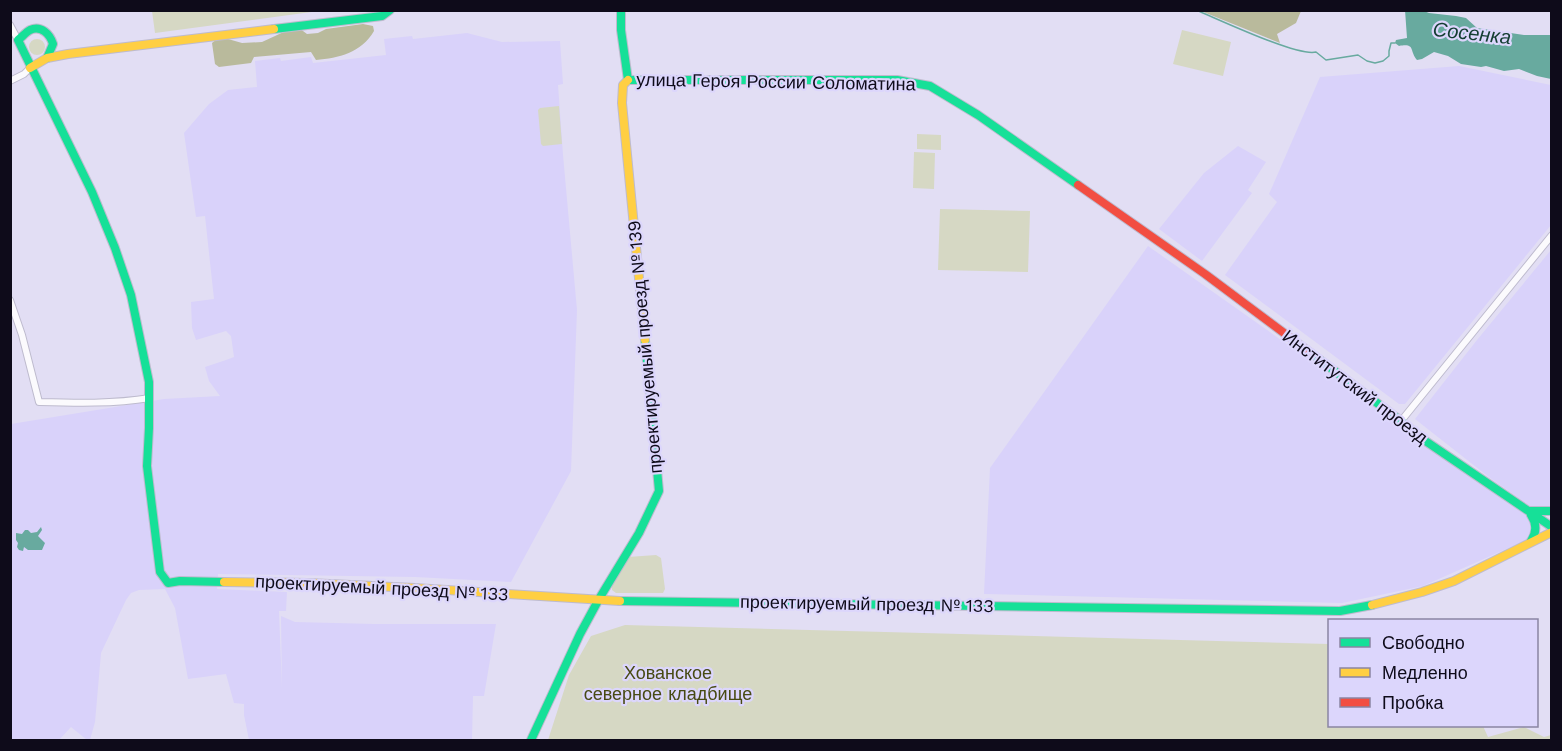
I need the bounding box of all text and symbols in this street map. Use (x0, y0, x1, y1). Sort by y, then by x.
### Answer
water label: Сосенка (1432, 17, 1512, 49)
street label: улица Героя России Соломатина (636, 69, 917, 94)
street label: проектируемый проезд № 139 (623, 219, 666, 475)
street label: Институтский проезд (1278, 325, 1433, 448)
street label: проектируемый проезд № 133 (255, 570, 509, 605)
street label: проектируемый проезд № 133 (740, 591, 994, 616)
legend (1328, 619, 1538, 727)
text: Свободно (1382, 632, 1465, 653)
park label: Хованское северное кладбище (584, 662, 752, 704)
text: Медленно (1382, 662, 1468, 683)
text: Пробка (1382, 692, 1445, 713)

